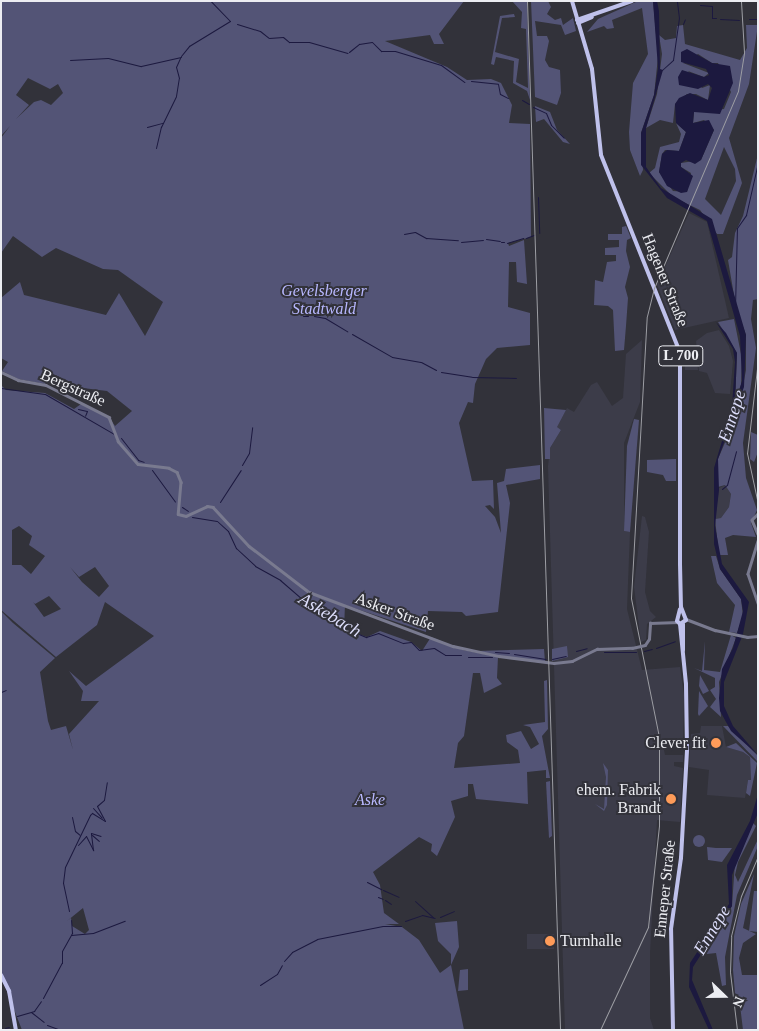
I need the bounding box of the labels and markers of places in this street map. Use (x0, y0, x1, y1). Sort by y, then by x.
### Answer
place label: Clever fit (645, 733, 706, 753)
marker: Clever fit (710, 737, 722, 749)
place label: ehem. Fabrik Brandt (577, 780, 661, 818)
marker: ehem. Fabrik Brandt (665, 793, 677, 805)
place label: Turnhalle (560, 931, 622, 951)
marker: Turnhalle (544, 935, 556, 947)

